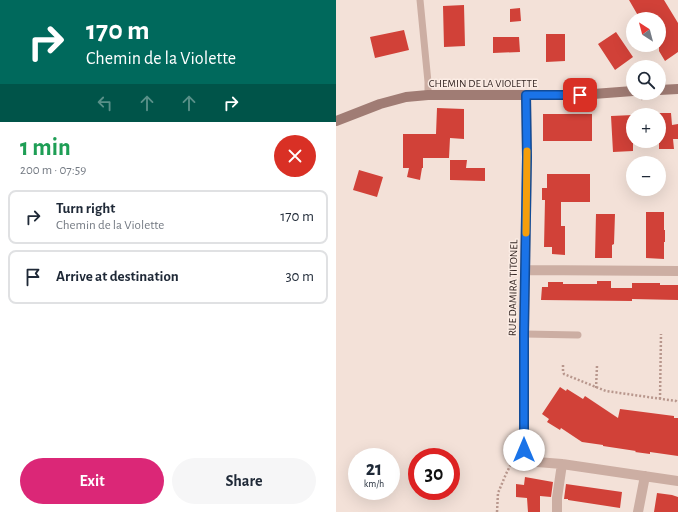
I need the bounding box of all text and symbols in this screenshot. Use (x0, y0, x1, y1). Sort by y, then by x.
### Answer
north arrow (626, 12, 666, 52)
map controls (626, 12, 666, 196)
icon: right (20, 16, 72, 68)
text: 170 m (86, 17, 150, 45)
text: Chemin de la Violette (86, 50, 236, 68)
button: search (626, 60, 666, 100)
street label: CHEMIN DE LA VIOLETTE (429, 78, 538, 89)
pin (563, 78, 597, 112)
icon: arrive (569, 84, 591, 106)
icon: left (94, 92, 116, 114)
icon: ahead (136, 92, 158, 114)
icon: ahead (178, 92, 200, 114)
icon: right (220, 92, 242, 114)
button: + (626, 108, 666, 148)
button: close (274, 135, 316, 177)
text: 1 min (20, 136, 71, 160)
button: − (626, 156, 666, 196)
text: 200 m · 07:59 (20, 164, 86, 177)
text: Turn right (56, 201, 115, 216)
icon: right (22, 206, 44, 228)
text: 170 m (280, 209, 314, 224)
text: Chemin de la Violette (56, 219, 164, 232)
street label: RUE DAMIRA TITONEL (507, 239, 519, 336)
icon: arrive (22, 266, 44, 288)
text: Arrive at destination (56, 269, 179, 284)
text: 30 m (285, 269, 314, 284)
position arrow (503, 429, 545, 471)
speed limit sign: 30 (408, 448, 460, 500)
button: Exit (20, 458, 164, 504)
button: Share (172, 458, 316, 504)
text: 21 (366, 459, 382, 479)
text: km/h (364, 479, 384, 489)

